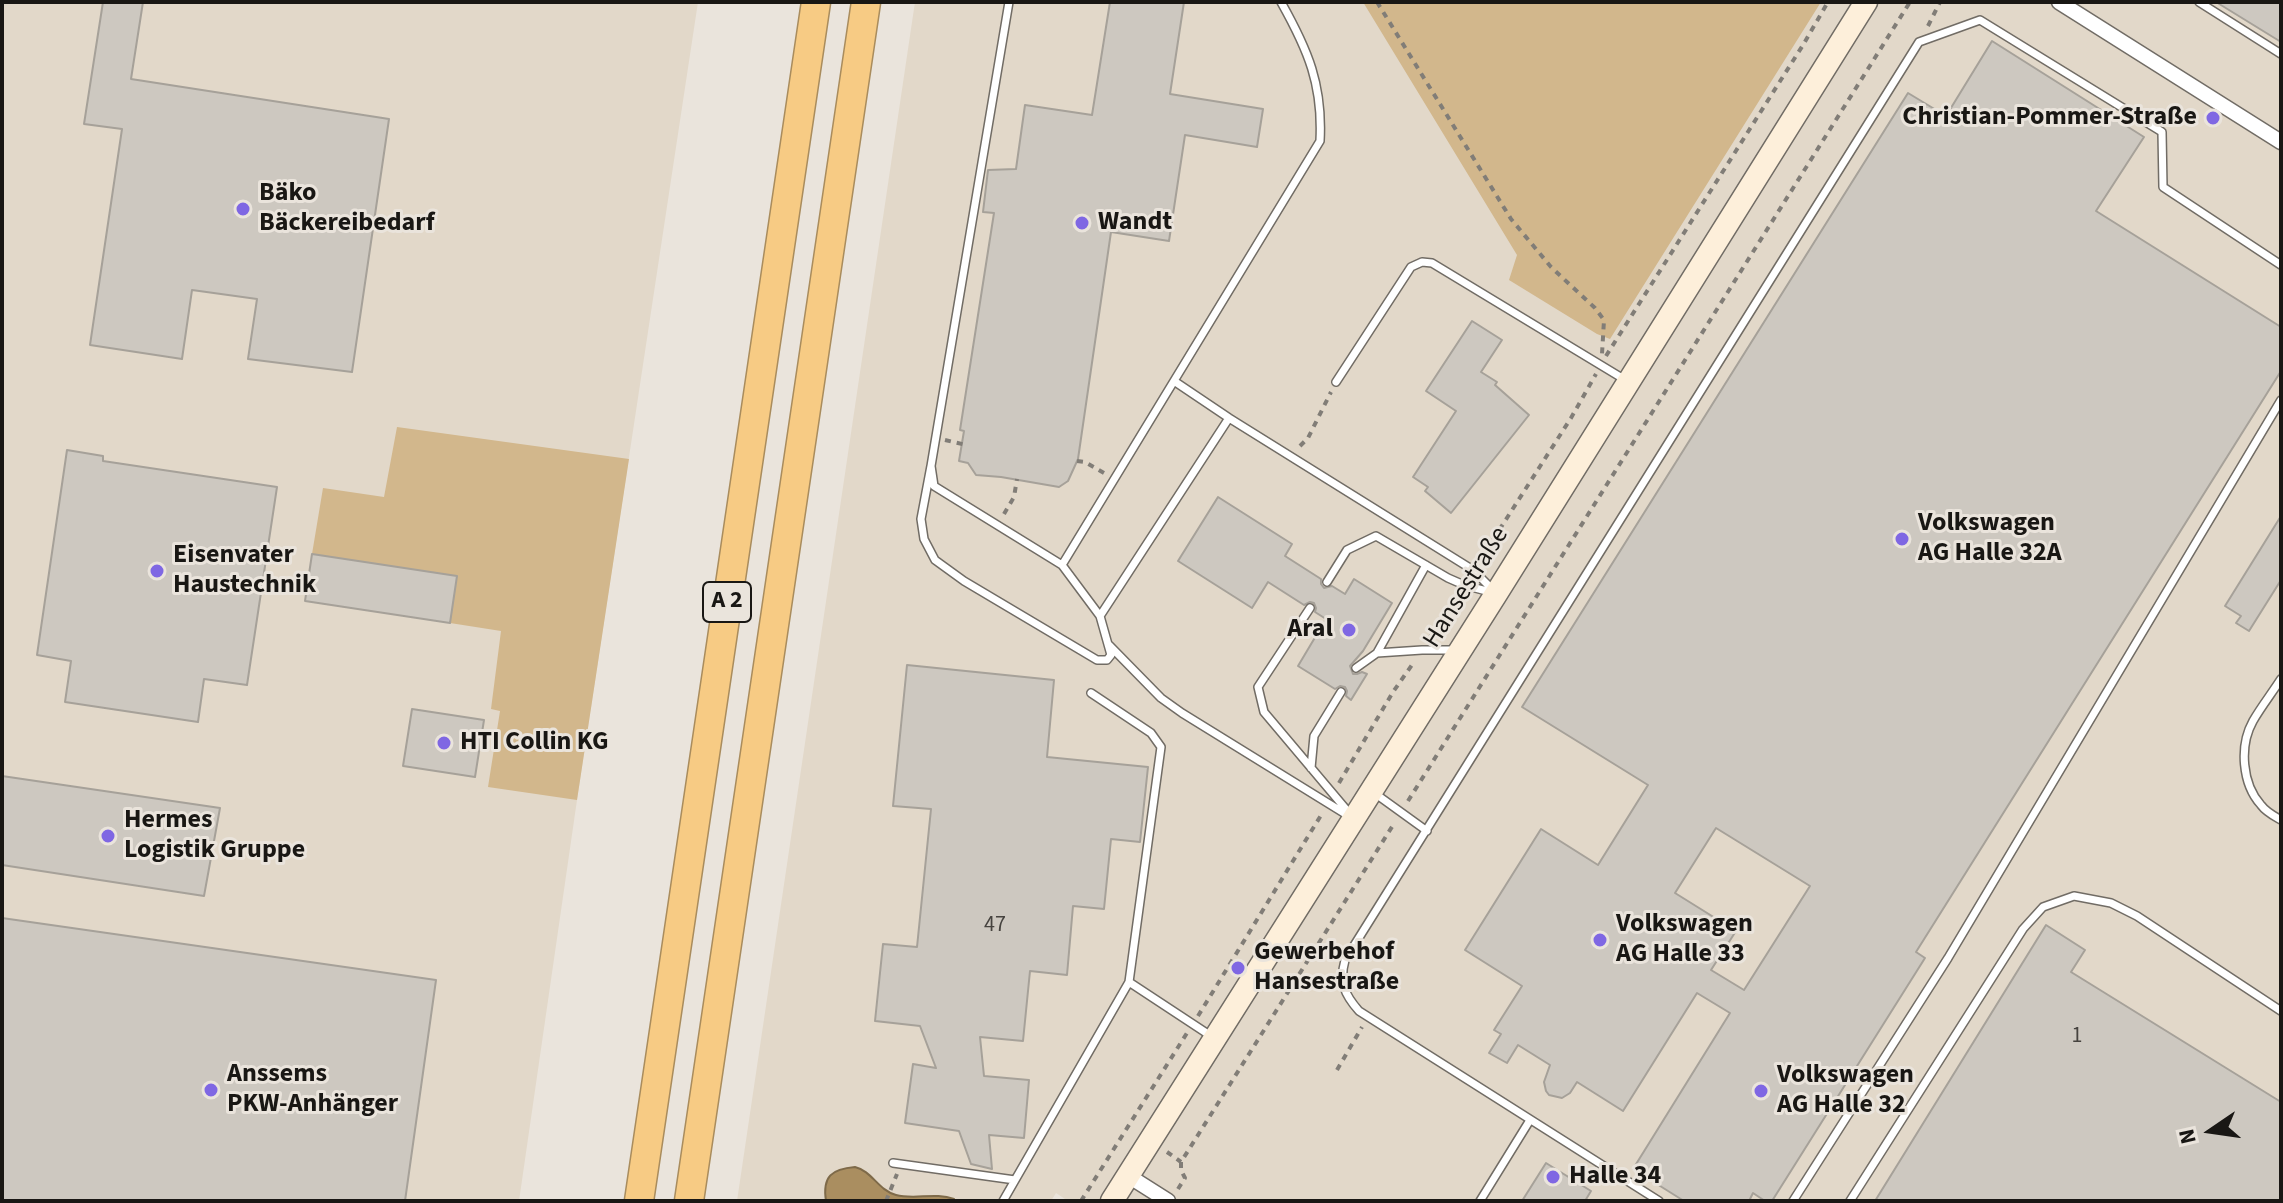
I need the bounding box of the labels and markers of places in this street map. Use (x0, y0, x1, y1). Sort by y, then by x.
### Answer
place label: Christian-Pommer-Straße (1902, 102, 2197, 134)
marker: Christian-Pommer-Straße (2204, 109, 2222, 127)
place label: Bäko Bäckereibedarf (259, 178, 434, 240)
marker: Bäko Bäckereibedarf (234, 200, 252, 218)
place label: Wandt (1098, 207, 1172, 239)
marker: Wandt (1073, 214, 1091, 232)
place label: Volkswagen AG Halle 32A (1918, 508, 2062, 570)
marker: Volkswagen AG Halle 32A (1893, 530, 1911, 548)
place label: Eisenvater Haustechnik (173, 540, 316, 602)
marker: Eisenvater Haustechnik (148, 562, 166, 580)
place label: Aral (1287, 614, 1333, 646)
marker: Aral (1340, 621, 1358, 639)
place label: HTI Collin KG (460, 727, 609, 759)
marker: HTI Collin KG (435, 734, 453, 752)
place label: Hermes Logistik Gruppe (124, 805, 305, 866)
marker: Hermes Logistik Gruppe (99, 827, 117, 845)
place label: Volkswagen AG Halle 33 (1616, 909, 1753, 970)
marker: Volkswagen AG Halle 33 (1591, 931, 1609, 949)
place label: Gewerbehof Hansestraße (1254, 937, 1399, 998)
marker: Gewerbehof Hansestraße (1229, 959, 1247, 977)
place label: Anssems PKW-Anhänger (227, 1059, 398, 1120)
place label: Volkswagen AG Halle 32 (1777, 1060, 1914, 1122)
marker: Anssems PKW-Anhänger (202, 1081, 220, 1099)
marker: Volkswagen AG Halle 32 (1752, 1082, 1770, 1100)
place label: Halle 34 (1569, 1161, 1661, 1193)
marker: Halle 34 (1544, 1168, 1562, 1186)

